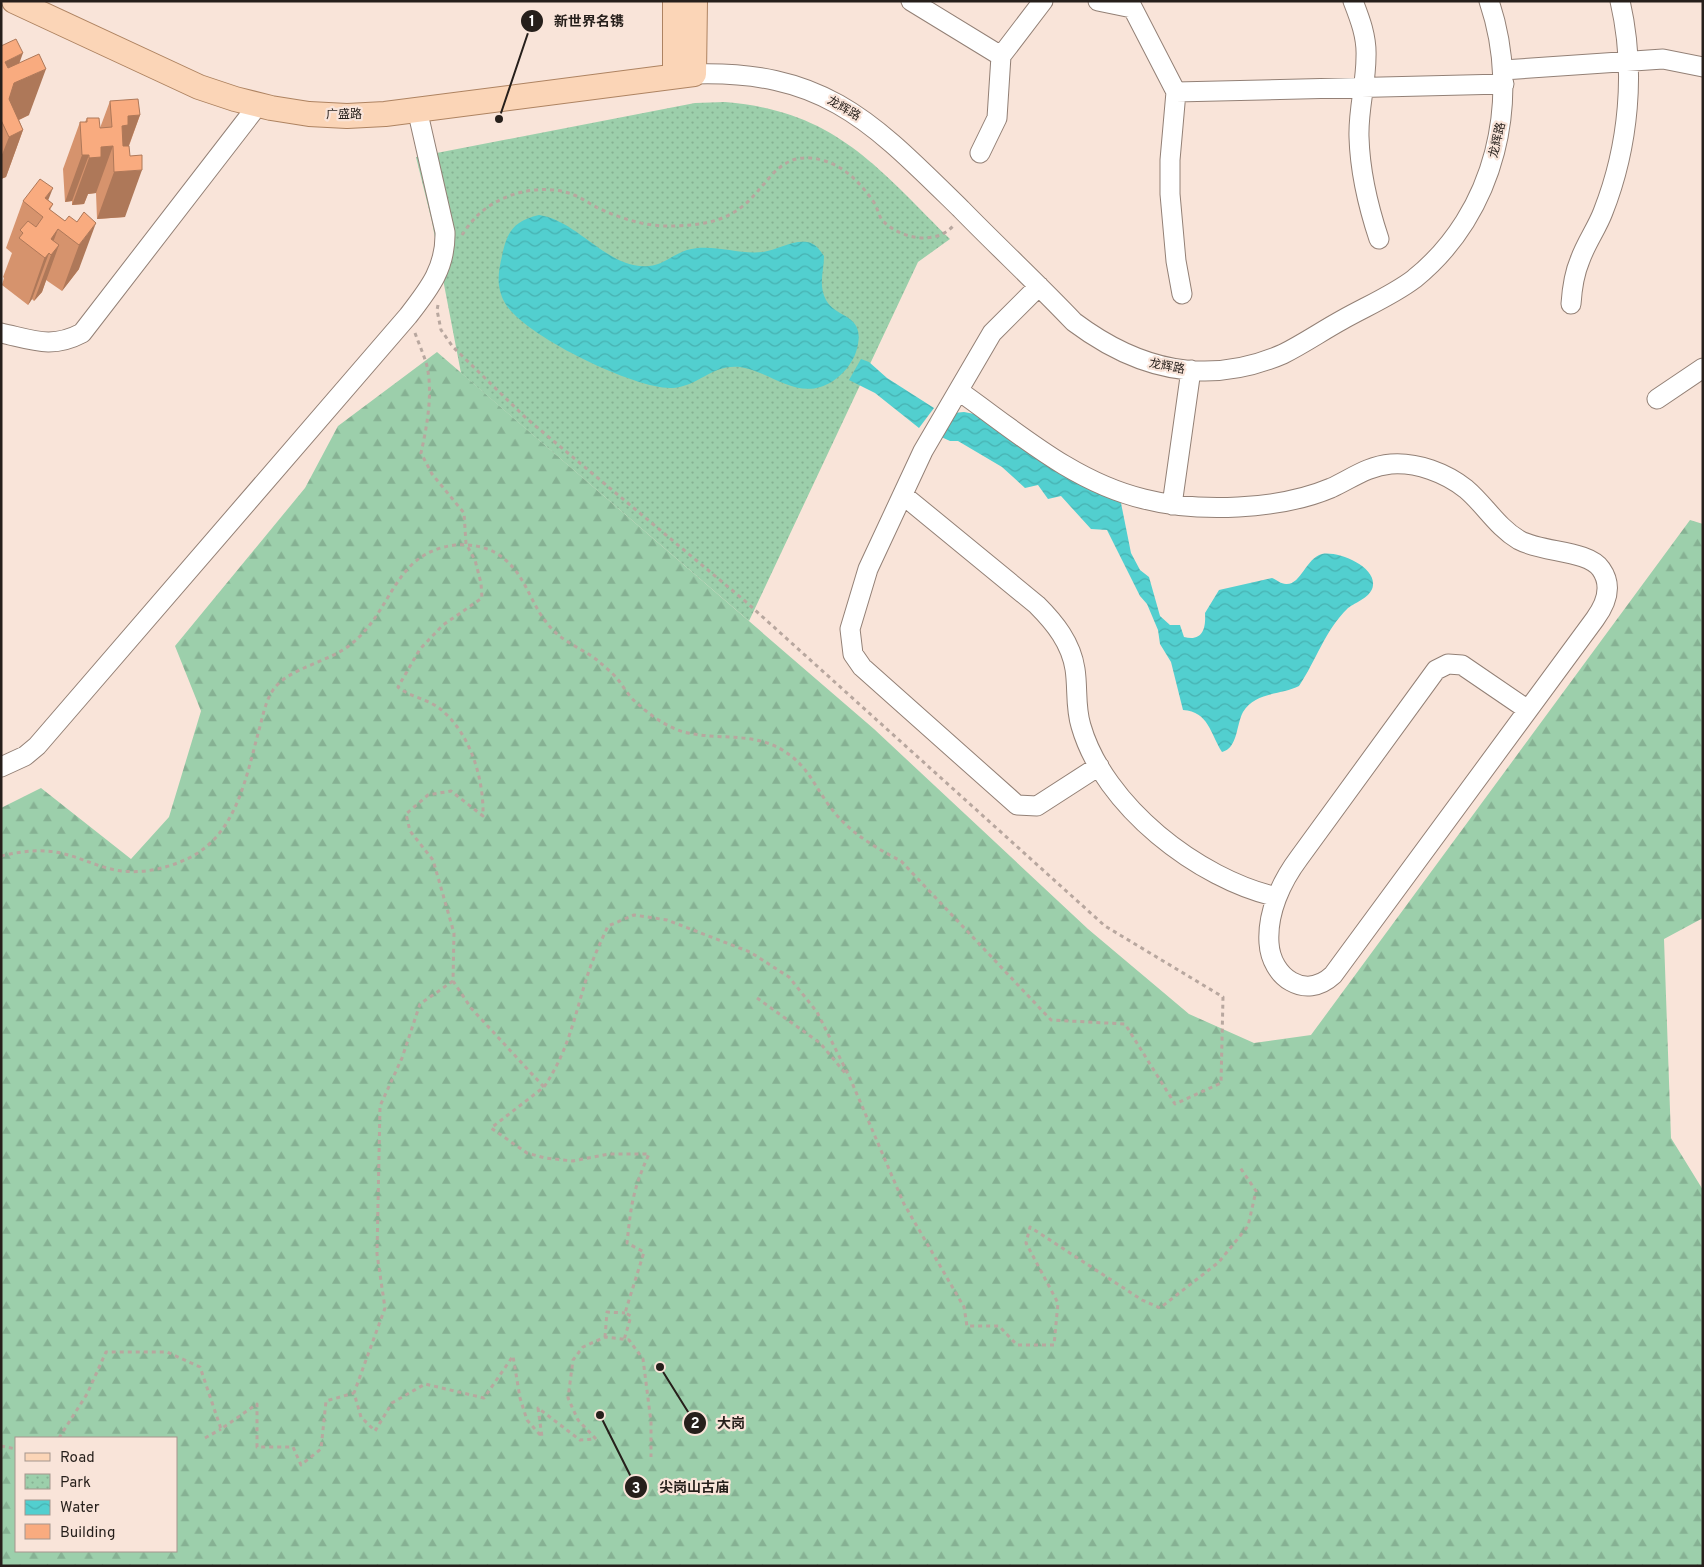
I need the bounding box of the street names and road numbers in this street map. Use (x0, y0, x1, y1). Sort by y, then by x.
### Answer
street label: 龙辉路 (824, 93, 863, 125)
street label: 广盛路 (326, 107, 362, 123)
street label: 龙辉路 (1486, 121, 1510, 160)
street label: 龙辉路 (1148, 356, 1186, 378)

